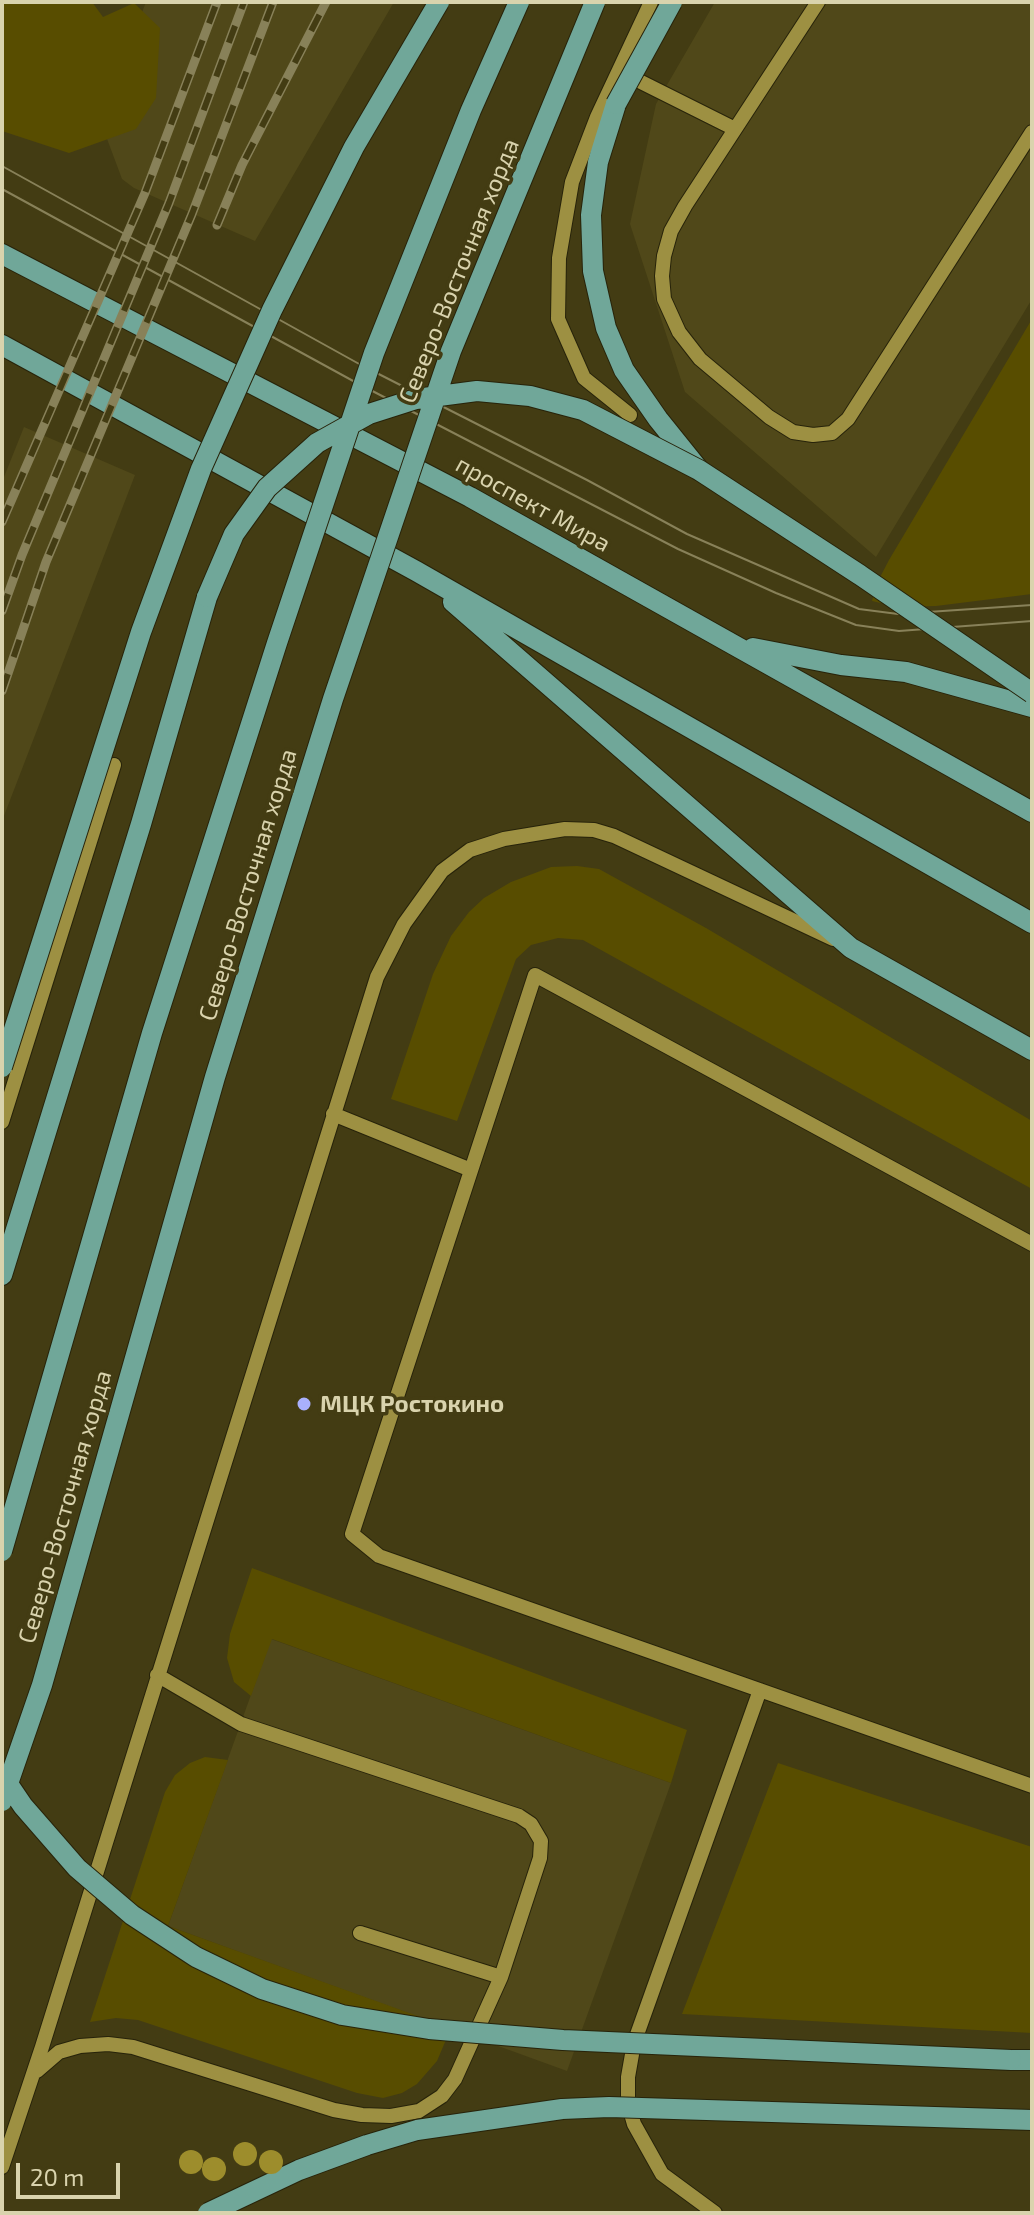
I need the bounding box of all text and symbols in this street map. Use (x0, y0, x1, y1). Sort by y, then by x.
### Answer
street label: Северо-Восточная хорда (393, 135, 525, 407)
street label: проспект Мира (451, 450, 615, 558)
street label: Северо-Восточная хорда (193, 746, 303, 1024)
street label: Северо-Восточная хорда (12, 1367, 118, 1647)
place label: МЦК Ростокино (320, 1390, 504, 1418)
marker: МЦК Ростокино (295, 1395, 313, 1413)
scale bar (20, 2147, 124, 2197)
text: 20 m (30, 2162, 84, 2191)

